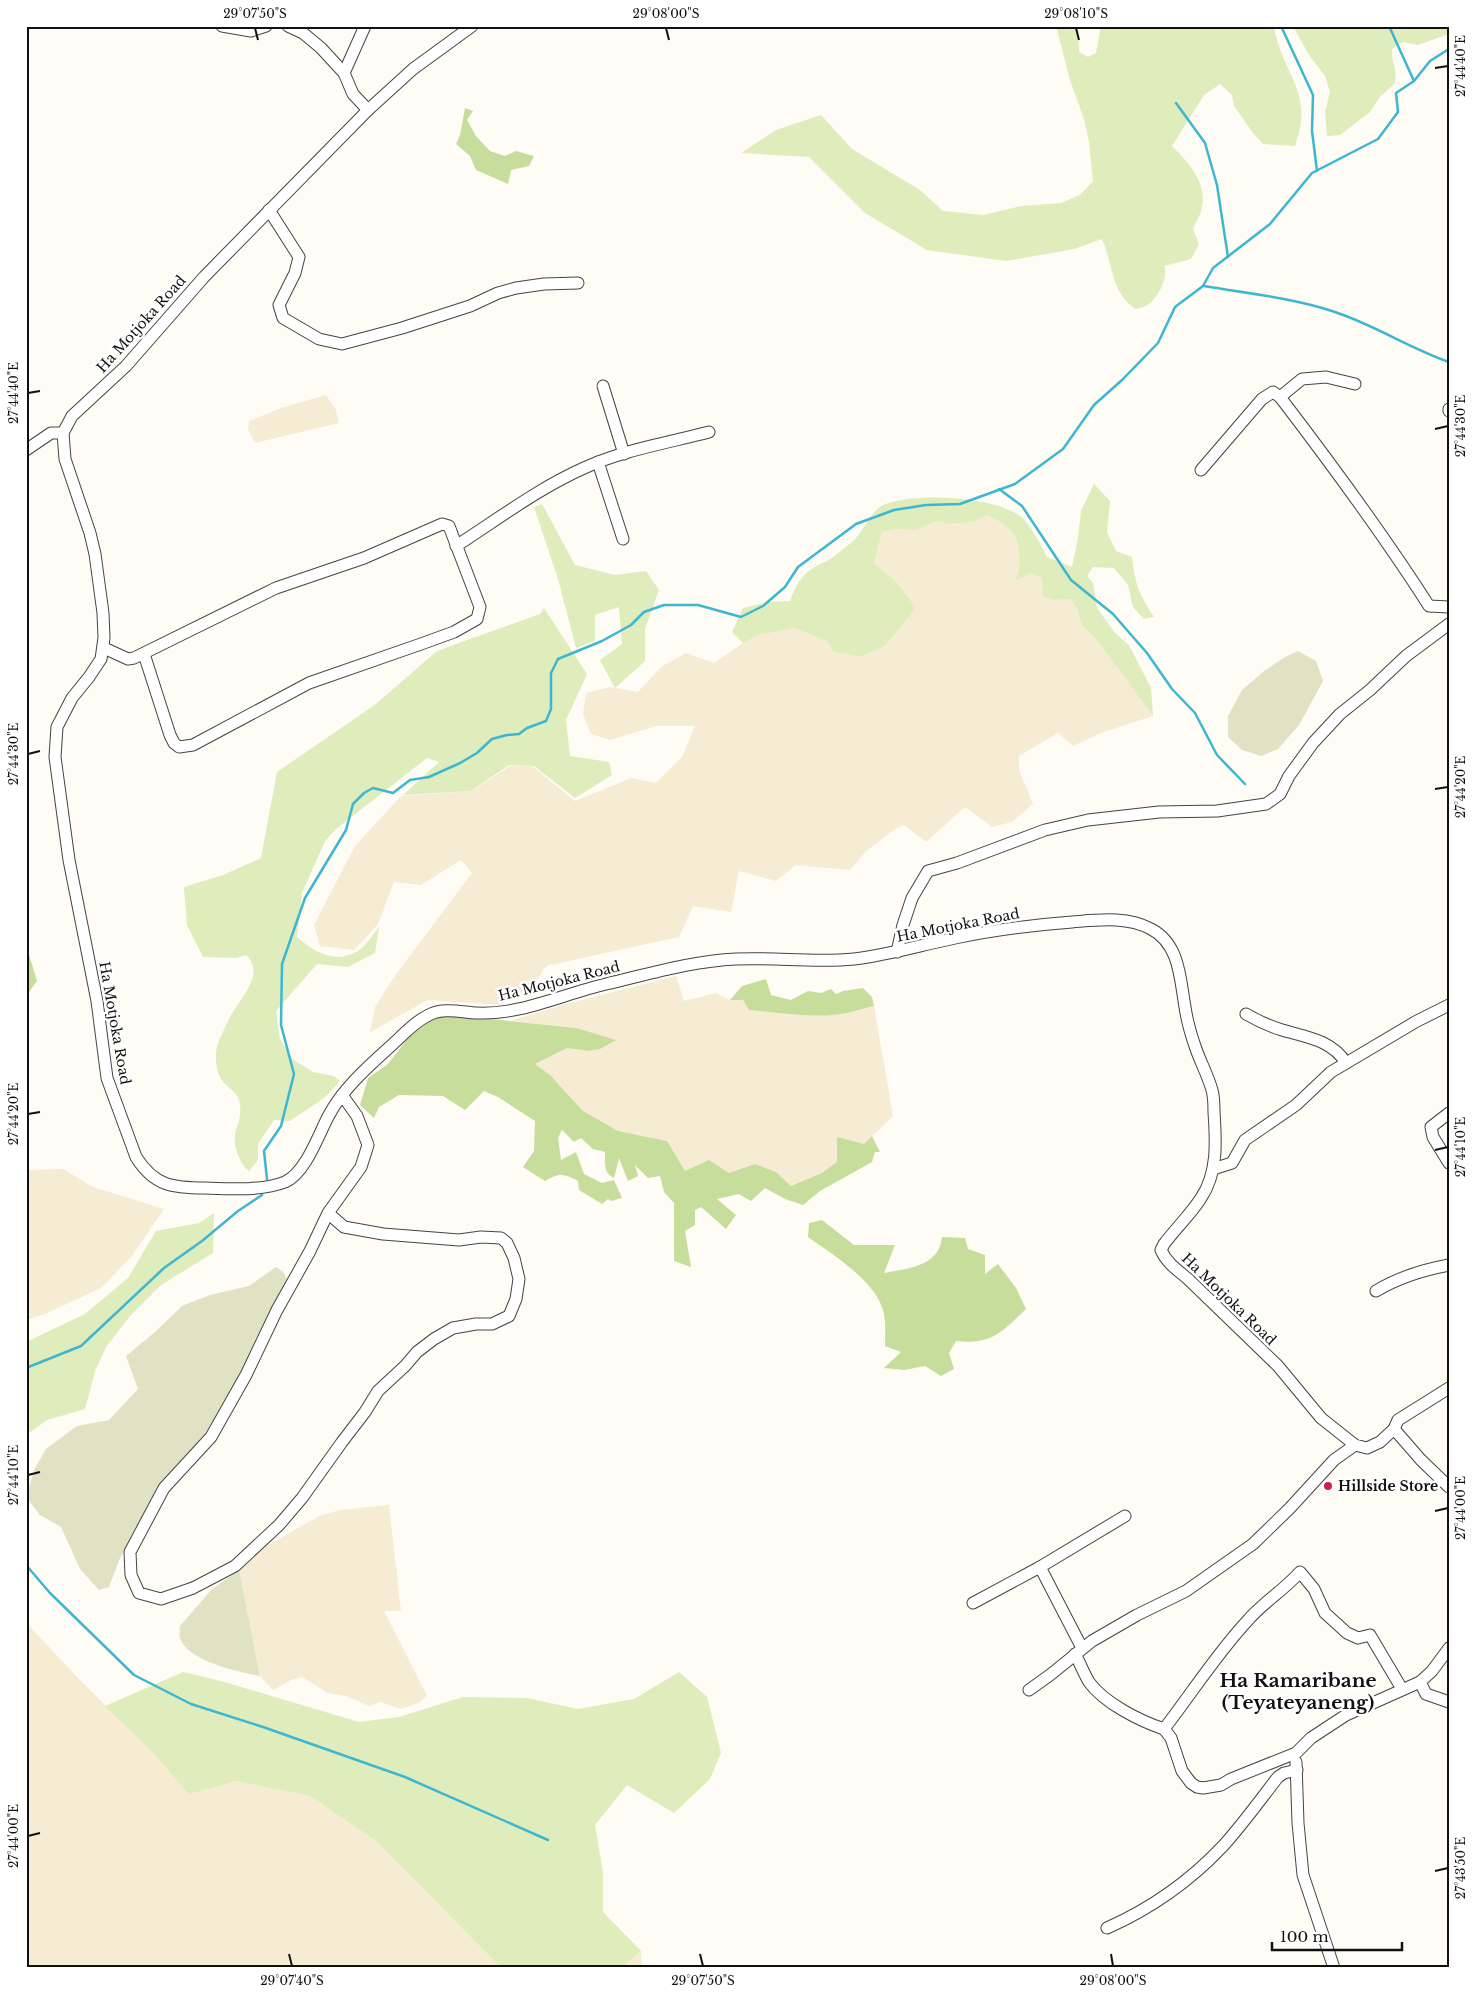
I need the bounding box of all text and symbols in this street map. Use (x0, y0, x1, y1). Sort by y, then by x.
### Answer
text: 29°07'50"S (223, 6, 287, 21)
text: 29°08'00"S (633, 6, 700, 21)
text: 29°08'10"S (1044, 6, 1108, 21)
text: 27°44'40"E (1453, 35, 1468, 97)
street label: Ha Motjoka Road (93, 271, 190, 376)
text: 27°44'40"E (6, 362, 21, 424)
text: 27°44'30"E (1453, 394, 1468, 457)
text: 27°44'30"E (6, 722, 21, 785)
text: 27°44'20"E (1453, 755, 1468, 818)
street label: Ha Motjoka Road (895, 904, 1022, 946)
street label: Ha Motjoka Road (496, 957, 622, 1005)
street label: Ha Motjoka Road (95, 960, 135, 1087)
text: 27°44'20"E (6, 1082, 21, 1145)
text: 27°44'10"E (1453, 1116, 1468, 1177)
street label: Ha Motjoka Road (1178, 1249, 1281, 1349)
text: 27°44'10"E (6, 1444, 21, 1505)
text: 27°44'00"E (1453, 1476, 1468, 1540)
place label: Hillside Store (1338, 1477, 1438, 1495)
marker: Hillside Store (1322, 1480, 1334, 1492)
district label: Ha Ramaribane (Teyateyaneng) (1219, 1669, 1377, 1714)
text: 27°44'00"E (6, 1804, 21, 1868)
text: 27°43'50"E (1453, 1837, 1468, 1899)
scale bar (1272, 1919, 1402, 1951)
text: 100 m (1280, 1927, 1329, 1946)
text: 29°07'40"S (260, 1973, 324, 1988)
text: 29°07'50"S (671, 1973, 735, 1988)
text: 29°08'00"S (1080, 1973, 1147, 1988)

